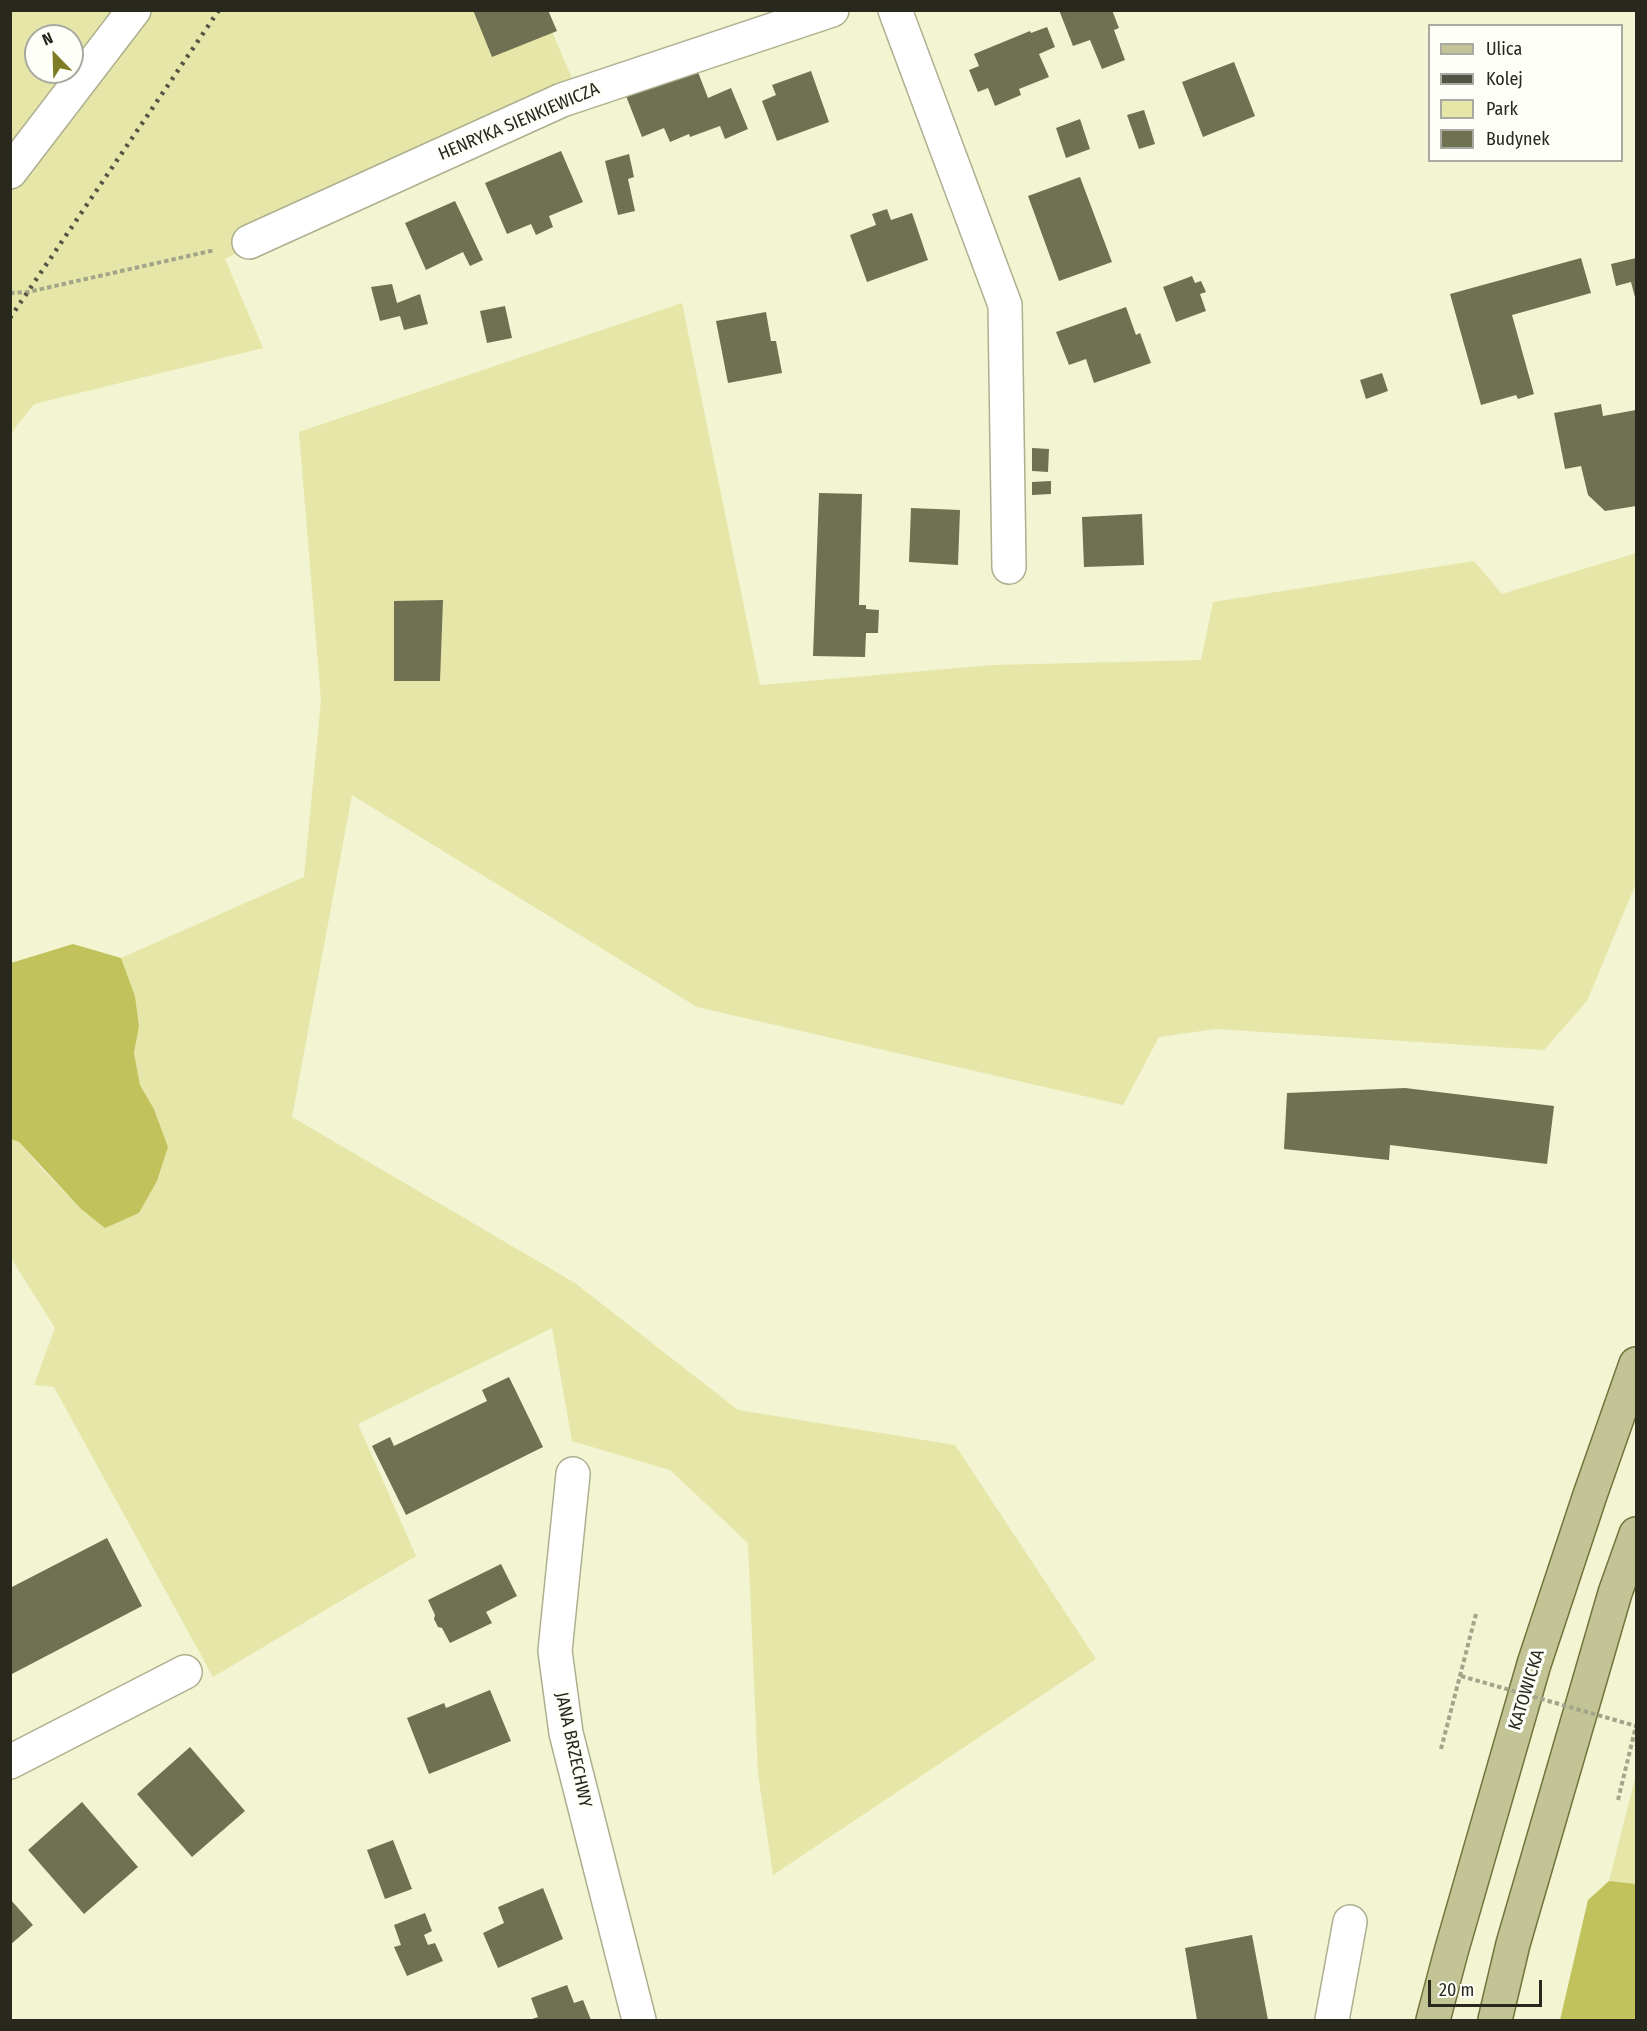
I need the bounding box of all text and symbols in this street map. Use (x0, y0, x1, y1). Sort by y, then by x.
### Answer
north arrow (24, 24, 84, 84)
legend (1428, 24, 1623, 162)
text: N (39, 28, 56, 49)
text: Ulica (1486, 38, 1522, 60)
text: Kolej (1486, 68, 1523, 90)
street label: HENRYKA SIENKIEWICZA (435, 78, 603, 166)
text: Park (1486, 98, 1518, 120)
text: Budynek (1486, 128, 1550, 150)
street label: KATOWICKA (1504, 1647, 1550, 1733)
street label: JANA BRZECHWY (550, 1690, 596, 1810)
scale bar (1431, 1968, 1545, 2006)
text: 20 m (1439, 1979, 1474, 2001)

